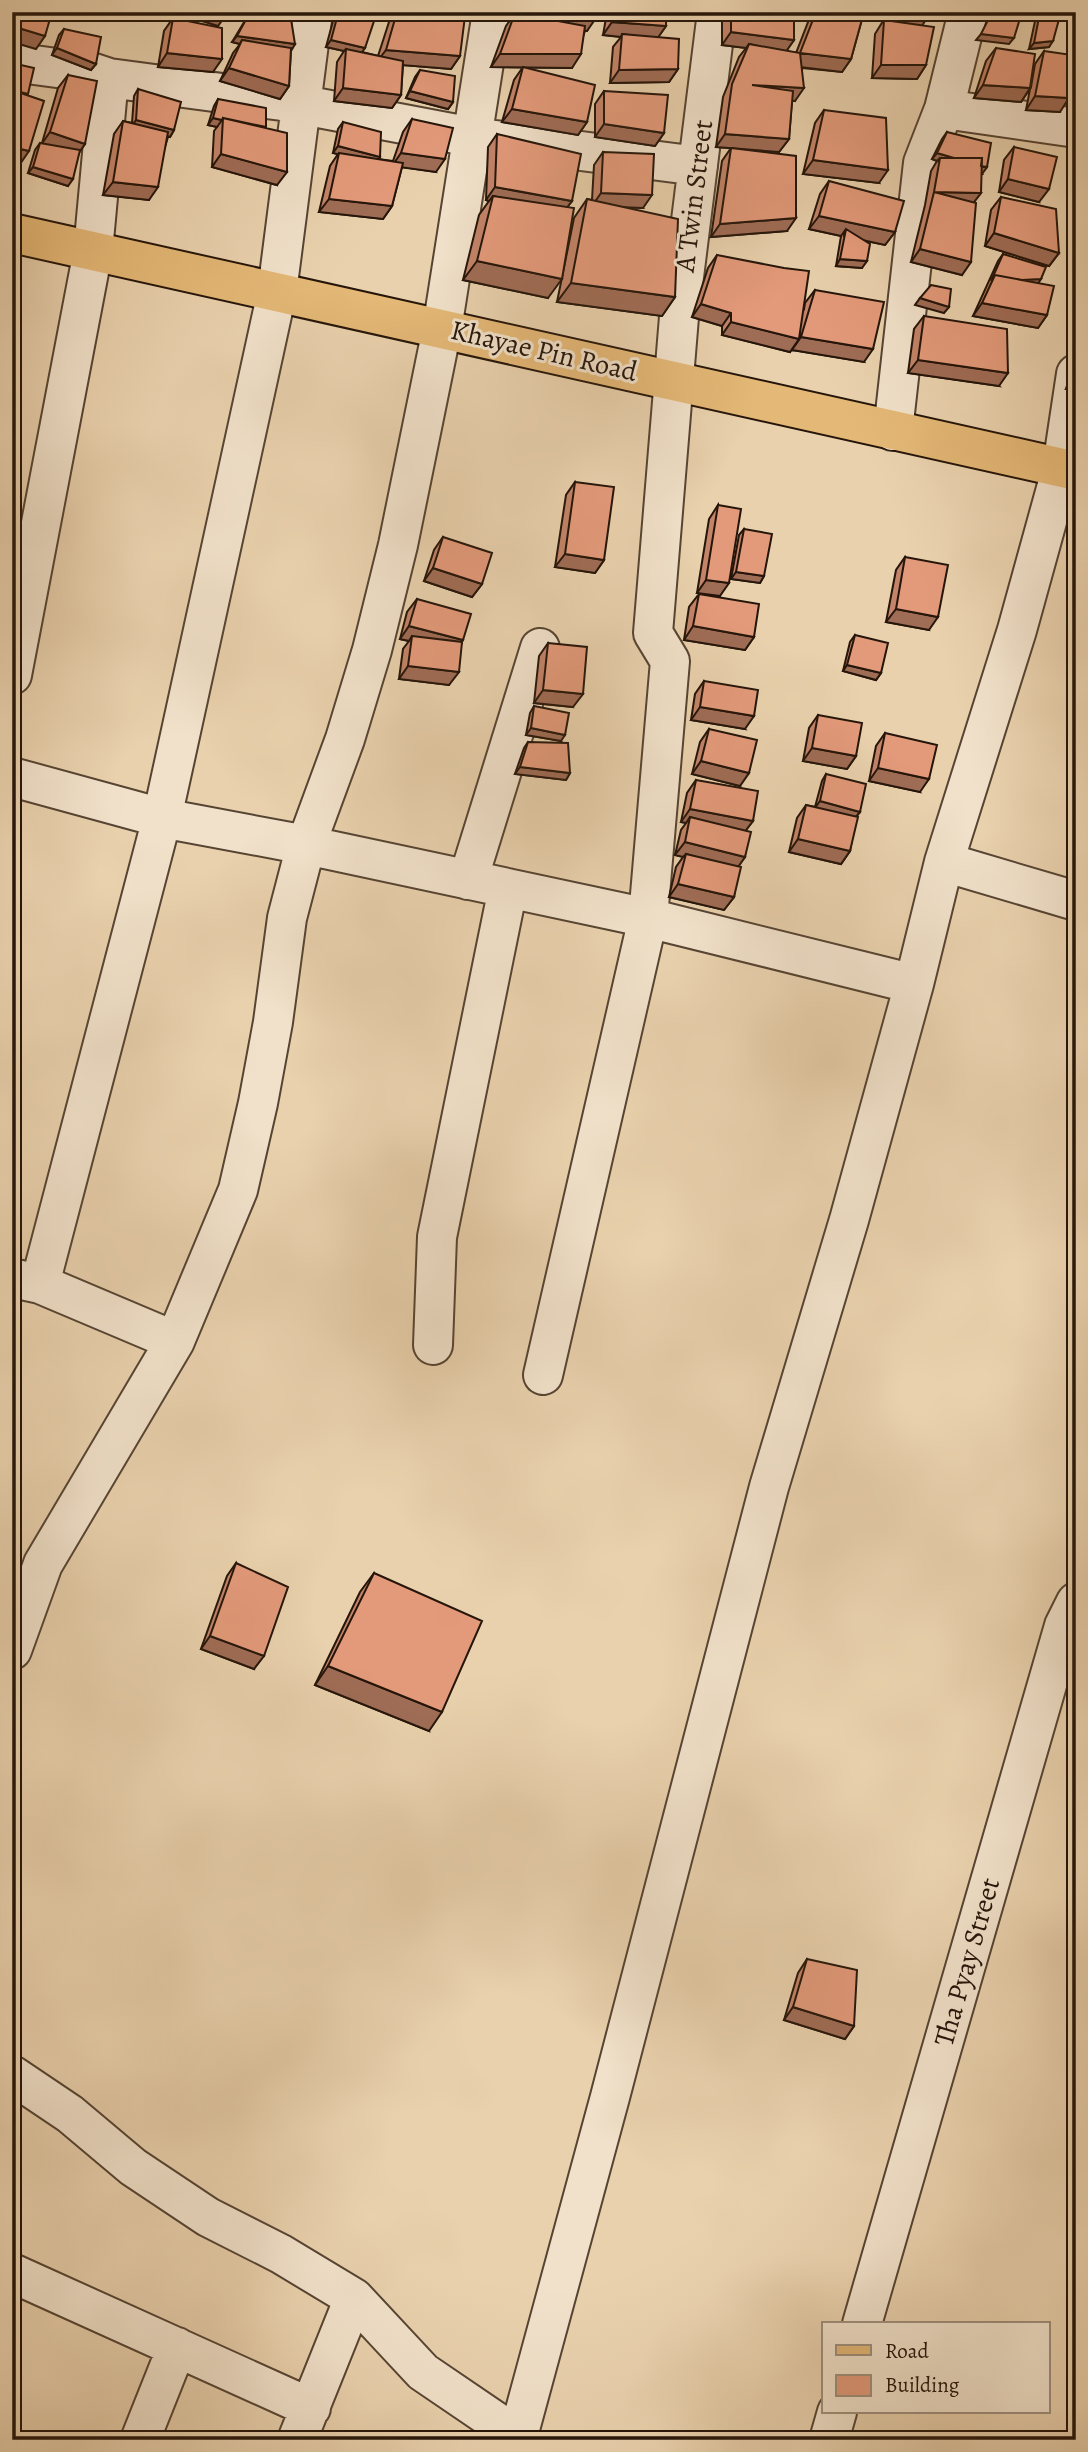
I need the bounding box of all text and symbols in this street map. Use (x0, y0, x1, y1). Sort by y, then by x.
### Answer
street label: A Twin Street (666, 118, 722, 275)
street label: Khayae Pin Road (447, 311, 642, 391)
street label: Tha Pyay Street (925, 1873, 1009, 2051)
legend (822, 2322, 1050, 2414)
text: Road (885, 2337, 929, 2365)
text: Building (885, 2371, 960, 2399)

